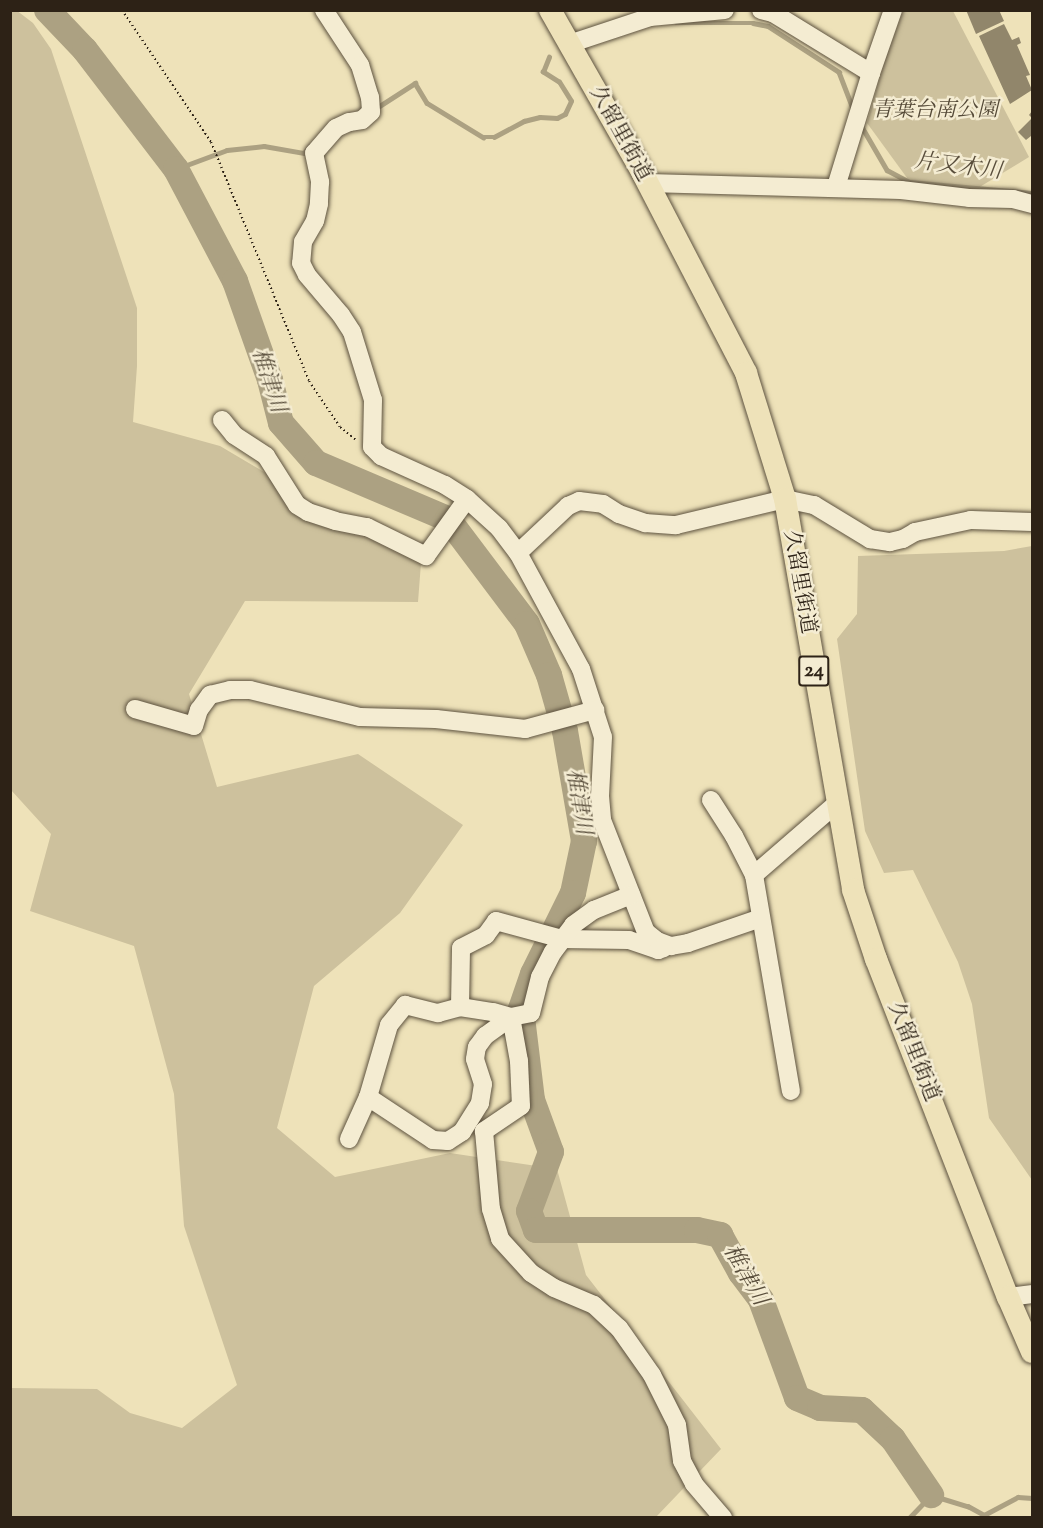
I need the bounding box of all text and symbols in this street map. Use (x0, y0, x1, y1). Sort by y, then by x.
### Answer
street label: 久留里街道 (584, 82, 656, 186)
park label: 青葉台南公園 (872, 98, 998, 124)
water label: 片又木川 (913, 150, 1003, 186)
water label: 椎津川 (244, 346, 290, 416)
street label: 久留里街道 (777, 528, 821, 636)
road number: 24 (798, 654, 830, 688)
water label: 椎津川 (559, 767, 595, 837)
street label: 久留里街道 (882, 999, 944, 1105)
water label: 椎津川 (716, 1241, 772, 1311)

